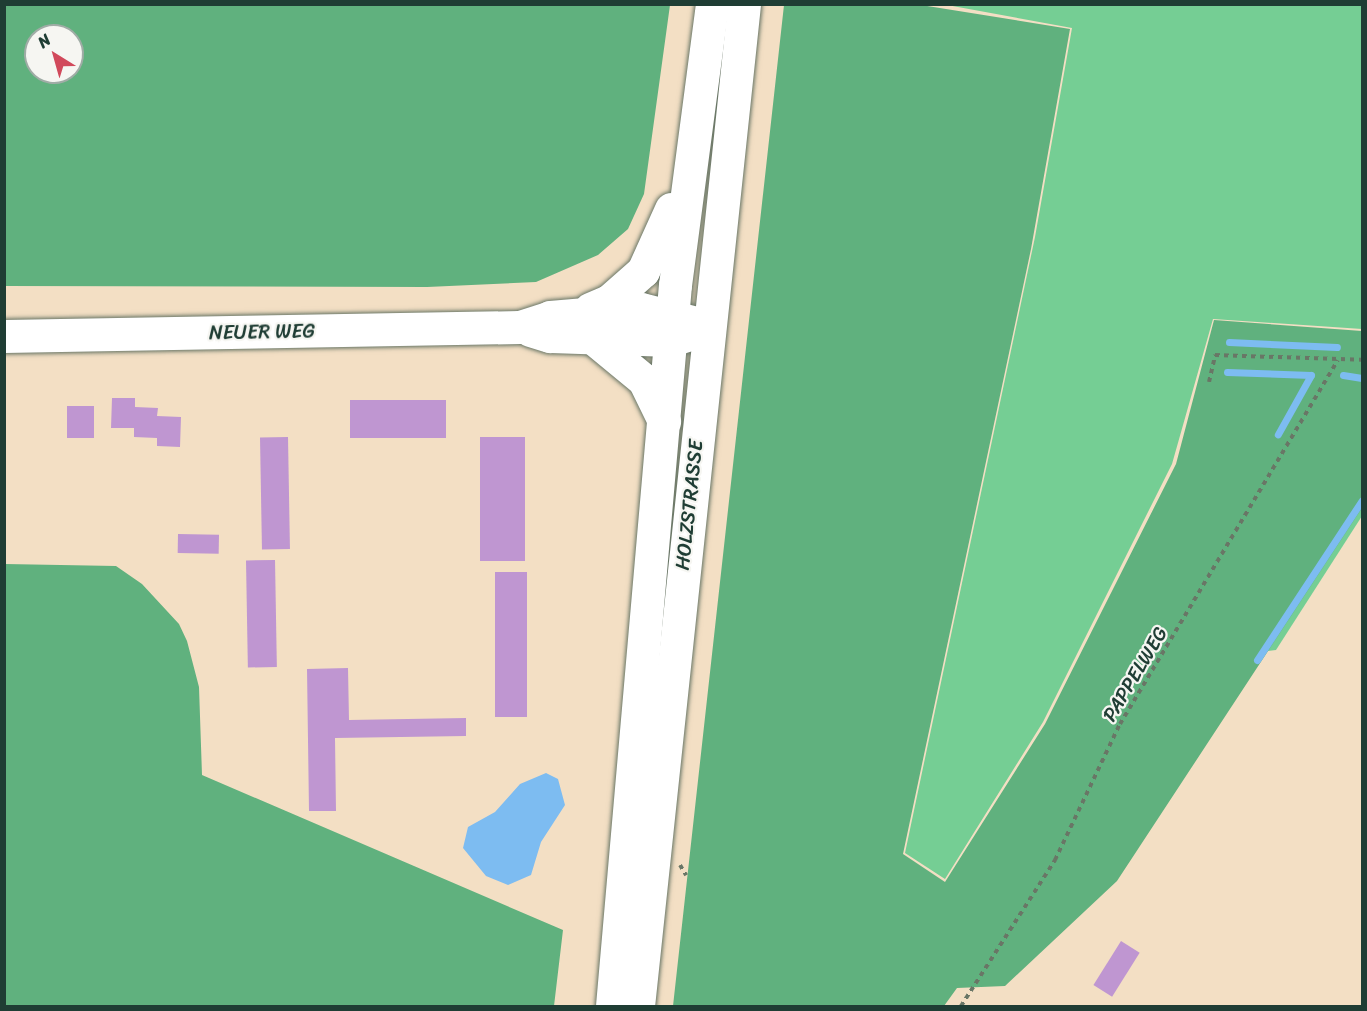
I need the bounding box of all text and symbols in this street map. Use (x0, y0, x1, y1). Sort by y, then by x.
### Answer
north arrow (24, 24, 84, 84)
text: N (31, 26, 57, 56)
street label: NEUER WEG (209, 319, 315, 345)
street label: HOLZSTRASSE (670, 439, 708, 571)
street label: PAPPELWEG (1097, 622, 1173, 726)

